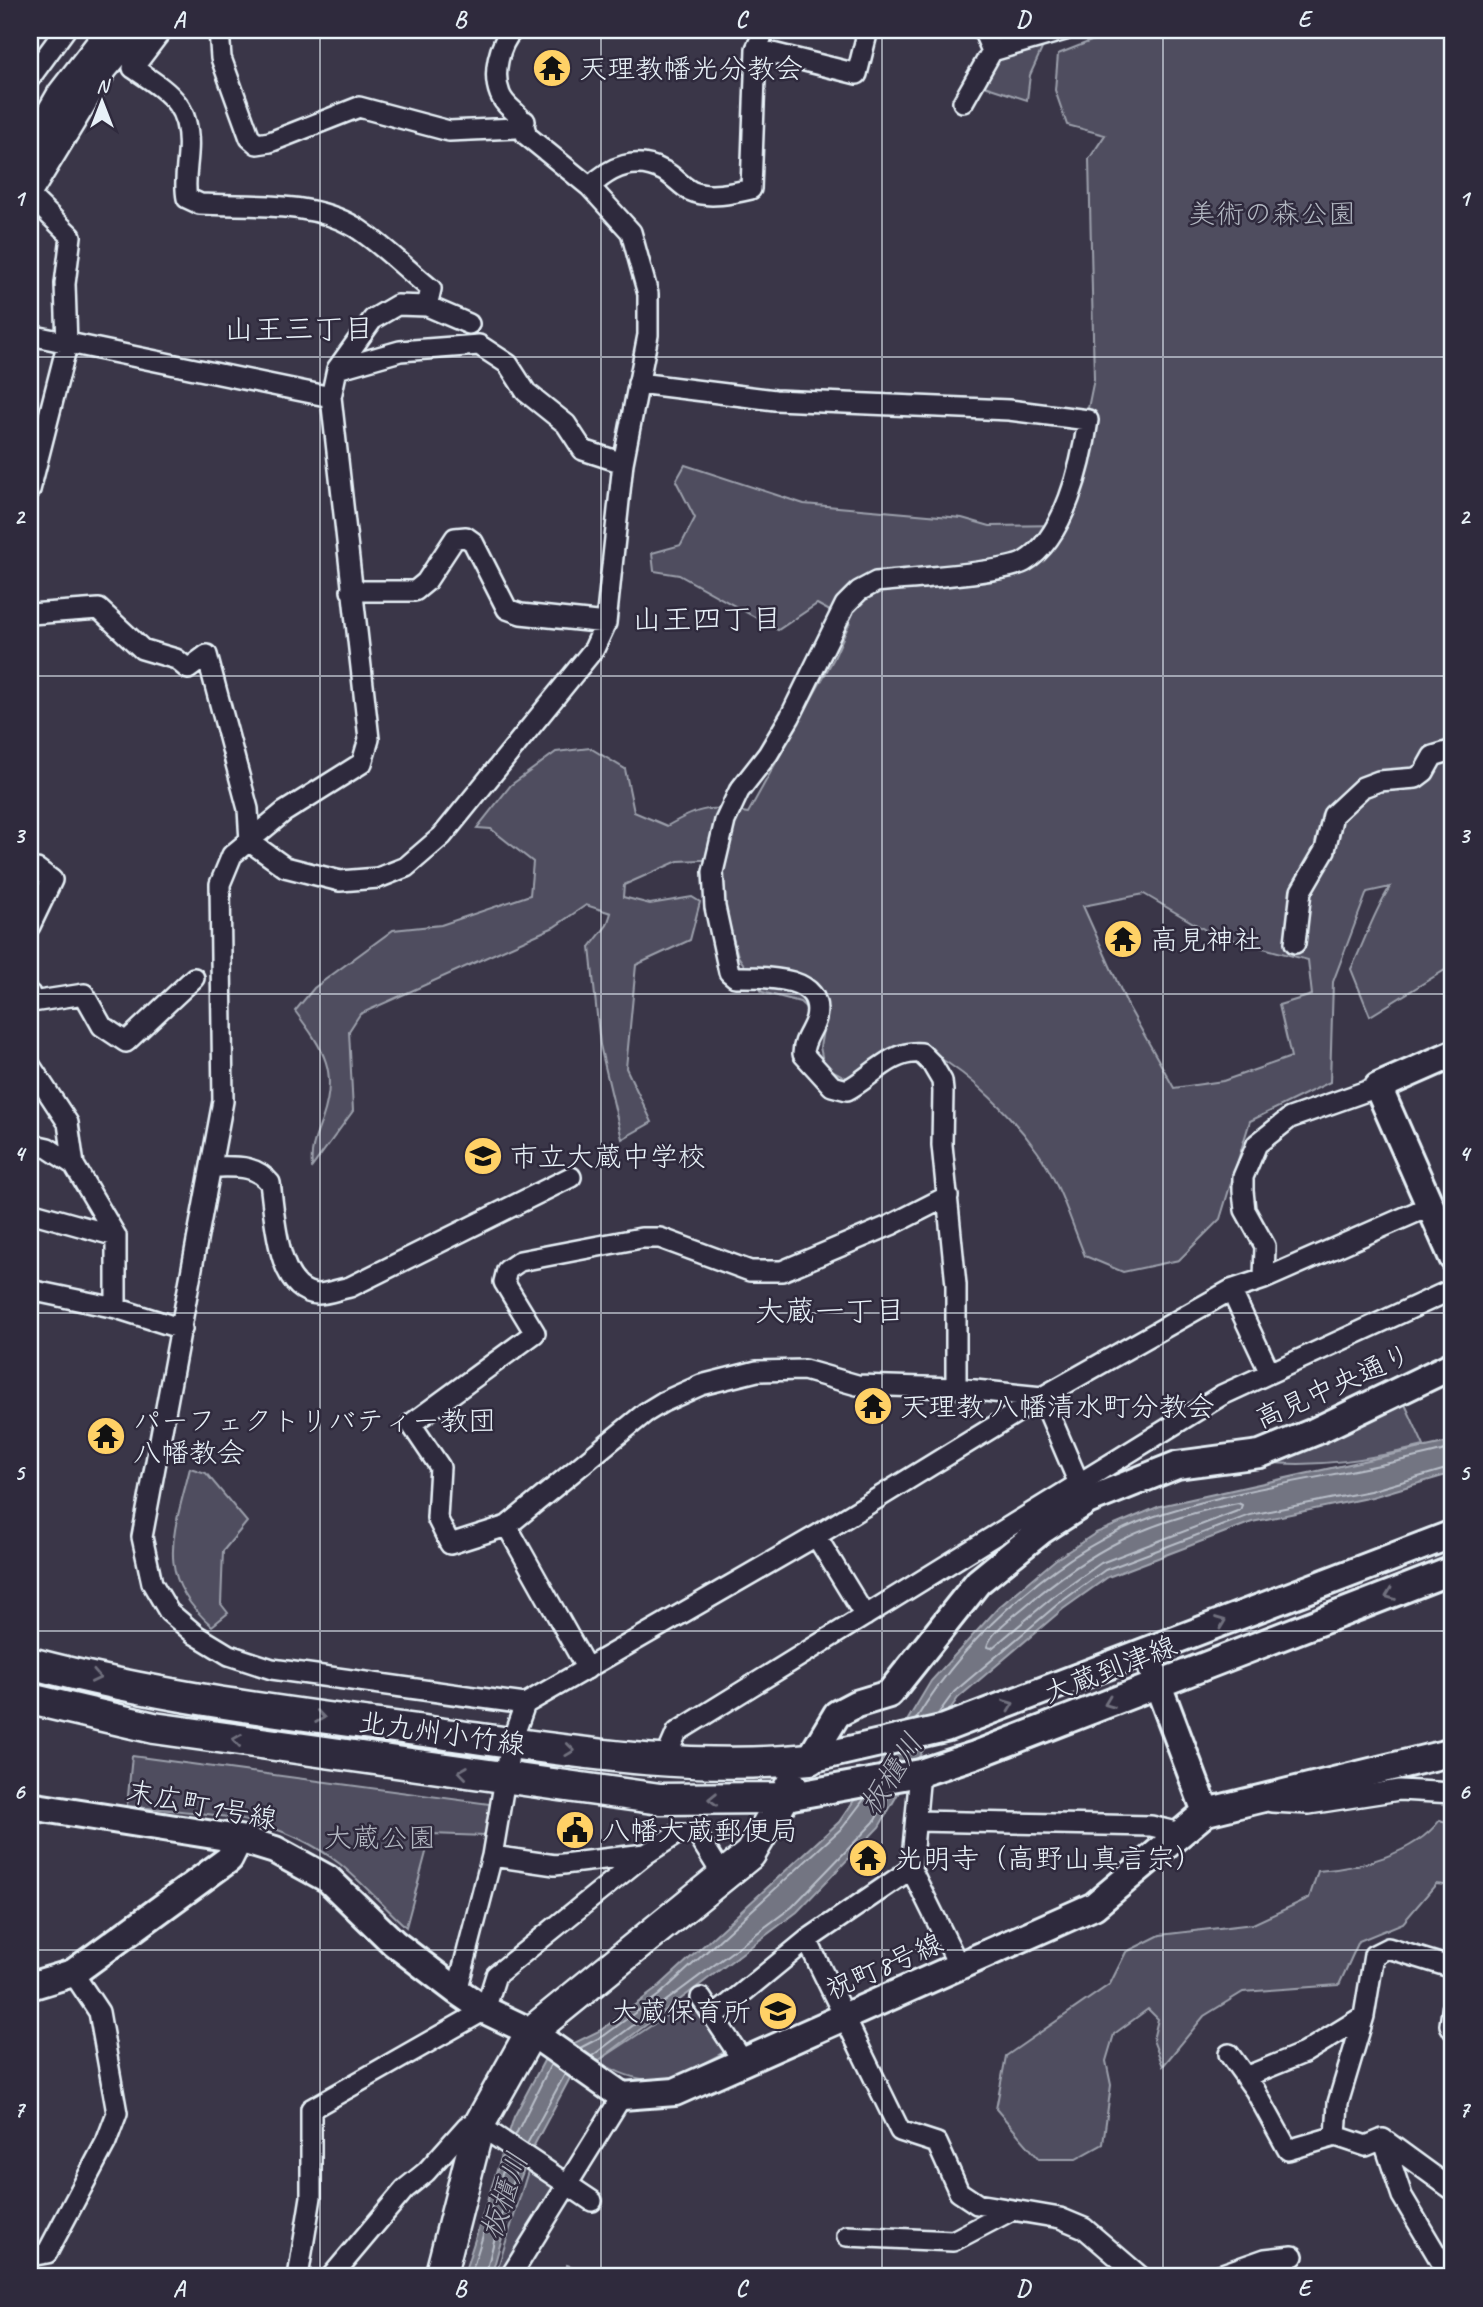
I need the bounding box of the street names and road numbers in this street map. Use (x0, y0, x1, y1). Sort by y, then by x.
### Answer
street label: 高見中央通り (1249, 1336, 1417, 1436)
street label: 大蔵到津線 (1038, 1628, 1182, 1710)
street label: 北九州小竹線 (356, 1704, 528, 1762)
street label: 末広町1号線 (124, 1773, 280, 1837)
street label: 祝町8号線 (820, 1925, 948, 2007)

